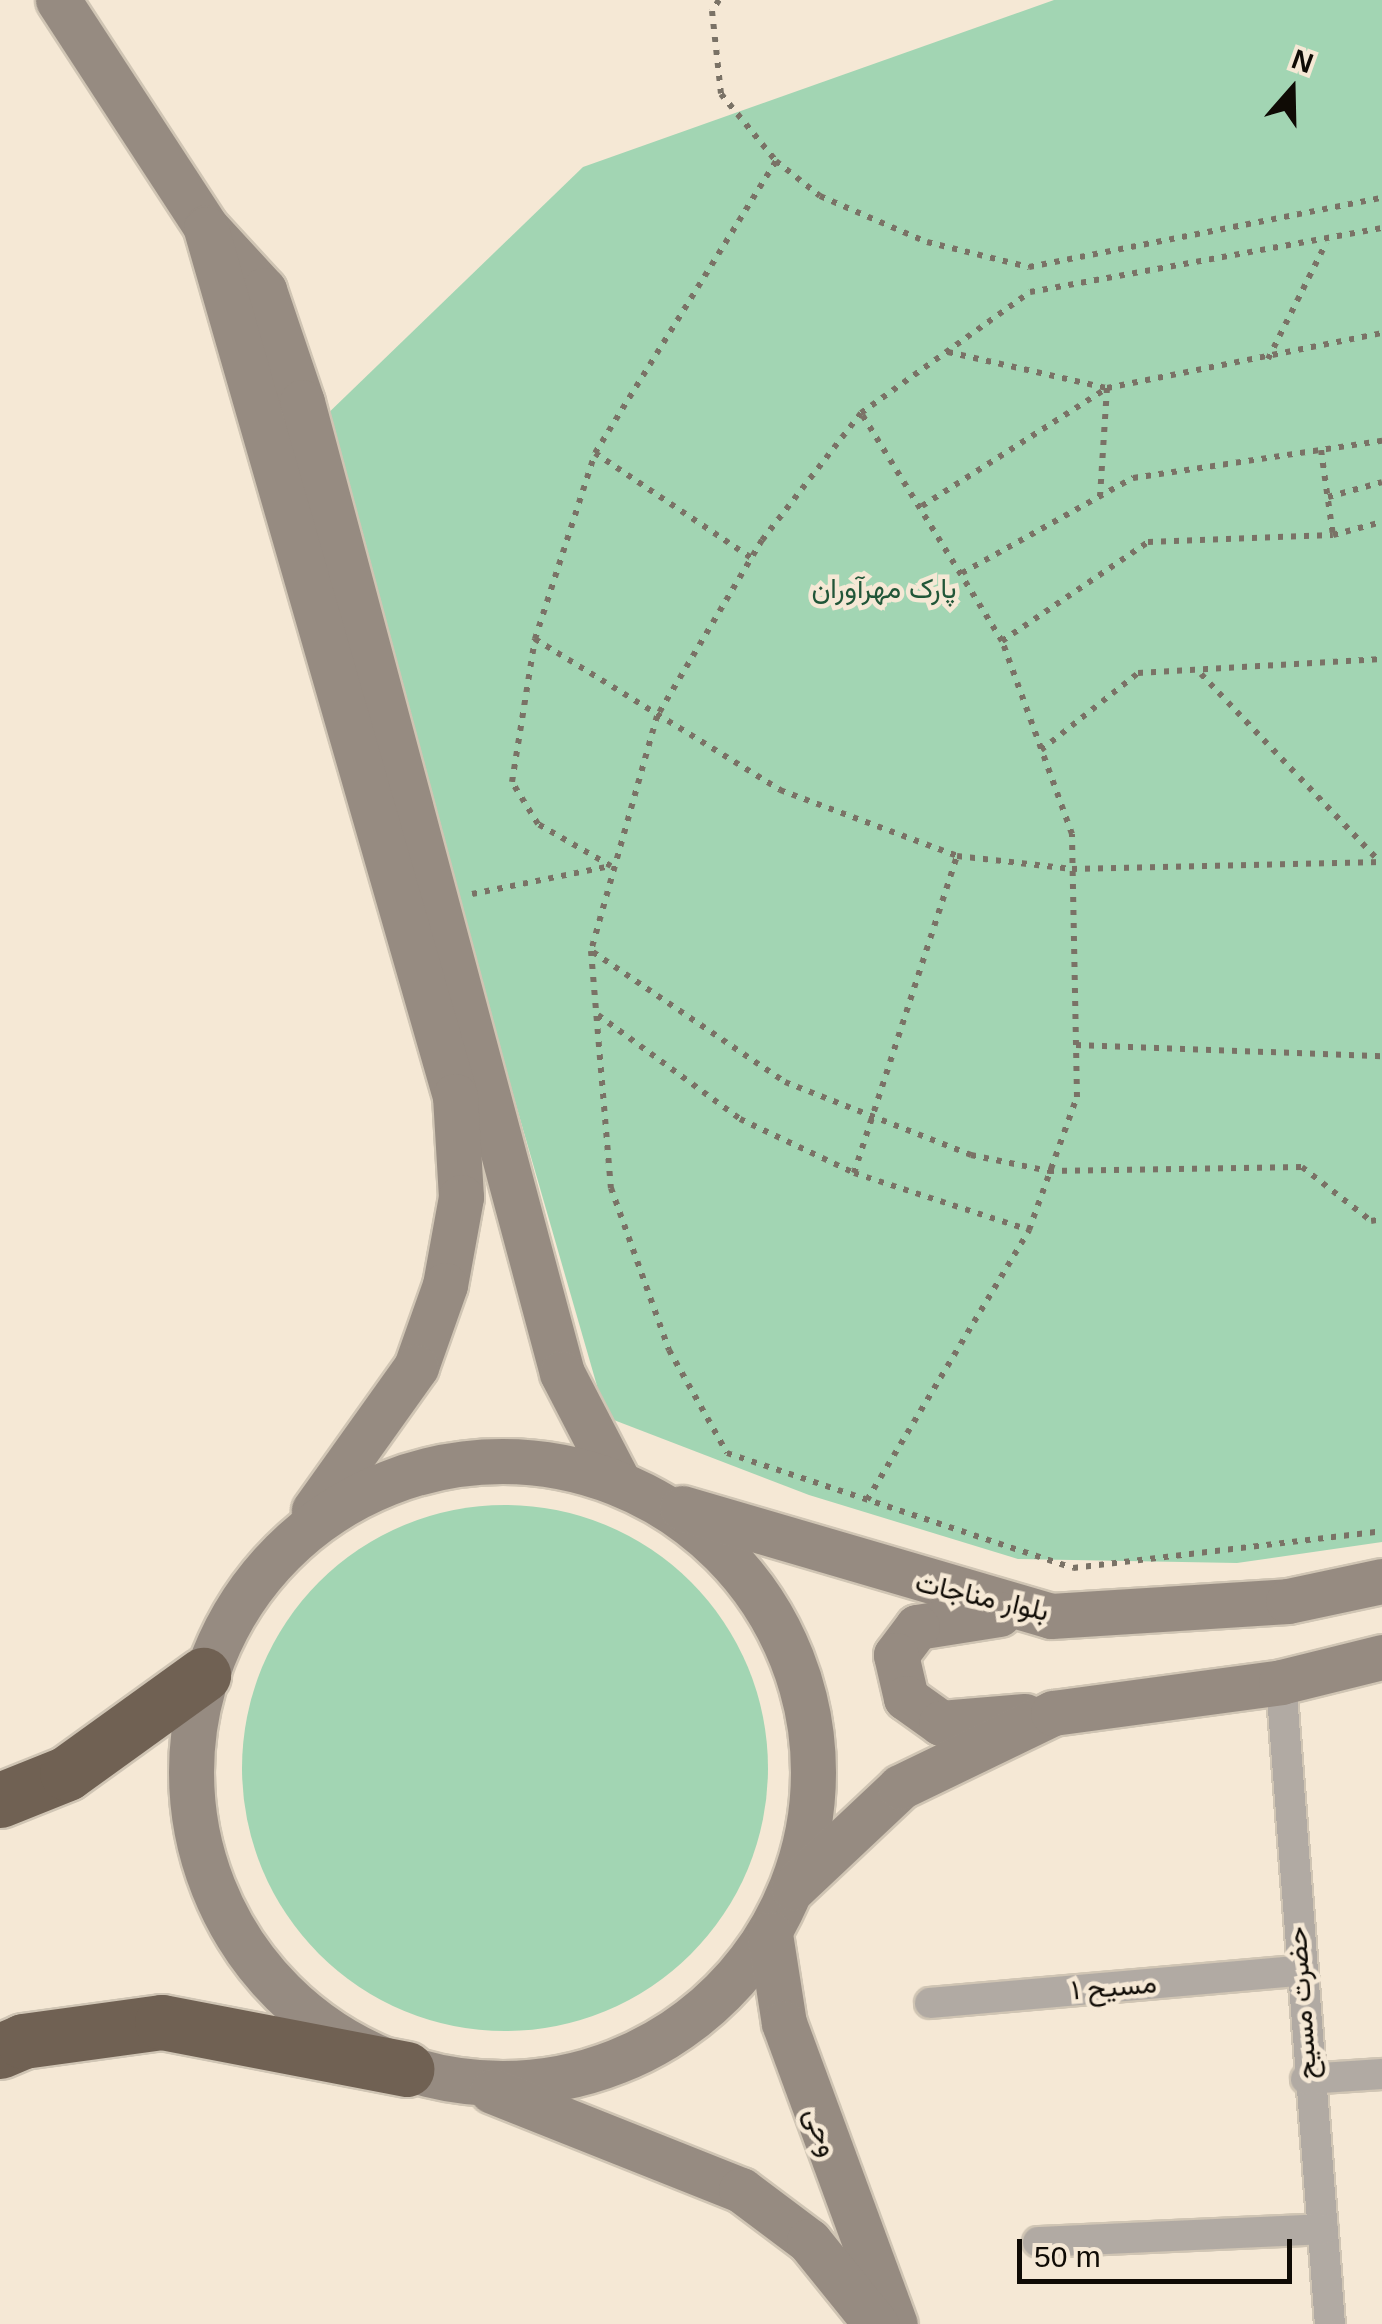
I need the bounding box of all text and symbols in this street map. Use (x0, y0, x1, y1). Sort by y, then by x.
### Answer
north arrow (1242, 40, 1342, 140)
text: N (1288, 43, 1317, 79)
park label: پارک مهرآوران (811, 572, 957, 606)
street label: بلوار مناجات (912, 1565, 1052, 1629)
street label: حضرت مسیح (1280, 1925, 1324, 2081)
street label: مسیح ۱ (1070, 1967, 1158, 2007)
street label: وحی (797, 2103, 845, 2161)
scale bar (1022, 2219, 1297, 2281)
text: 50 m (1034, 2240, 1101, 2273)

